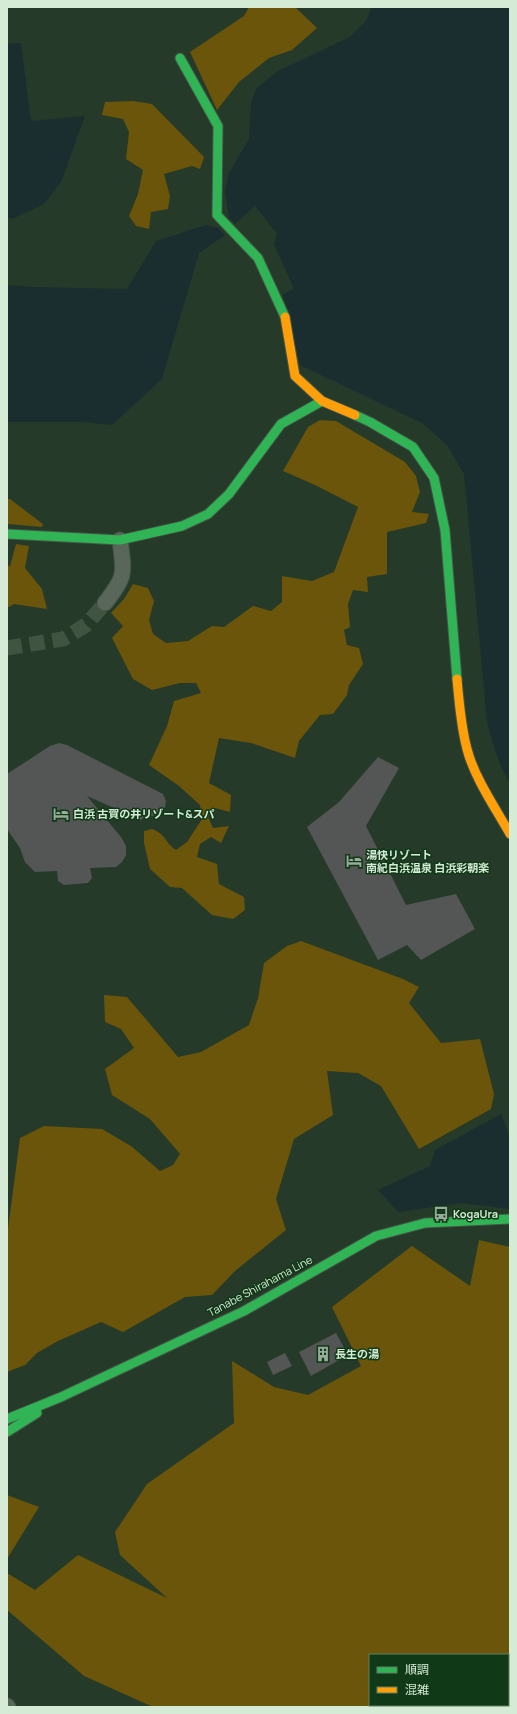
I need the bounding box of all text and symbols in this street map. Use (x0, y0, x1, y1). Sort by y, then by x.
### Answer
hotel icon: 白浜 古賀の井リゾート&スパ (52, 805, 70, 823)
place label: 白浜 古賀の井リゾート&スパ (73, 806, 215, 821)
place label: 湯快リゾート 南紀白浜温泉 白浜彩朝楽 (366, 847, 489, 875)
hotel icon: 湯快リゾート 南紀白浜温泉 白浜彩朝楽 (345, 852, 363, 870)
bus stop icon: KogaUra (432, 1205, 450, 1223)
place label: KogaUra (453, 1206, 498, 1221)
street label: Tanabe Shirahama Line (205, 1251, 315, 1320)
building icon: 長生の湯 (314, 1345, 332, 1363)
place label: 長生の湯 (335, 1346, 379, 1361)
legend (369, 1654, 509, 1706)
text: 順調 (405, 1661, 429, 1678)
text: 混雑 (405, 1681, 429, 1698)

